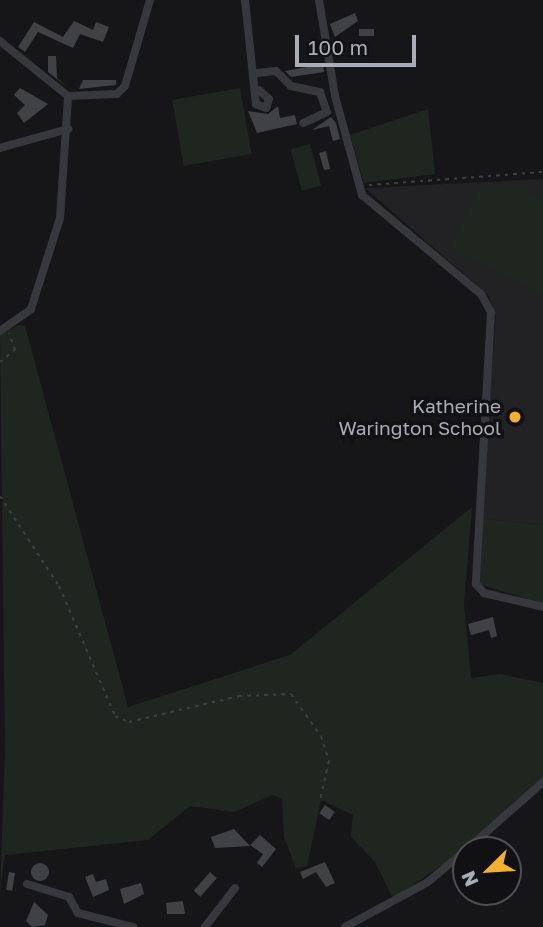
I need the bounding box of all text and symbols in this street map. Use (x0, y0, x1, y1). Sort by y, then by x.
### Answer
scale bar (298, 21, 419, 65)
text: 100 m (308, 34, 368, 60)
place label: Katherine Warington School (338, 395, 501, 439)
marker: Katherine Warington School (507, 409, 523, 425)
north arrow (452, 836, 522, 906)
text: N (456, 868, 483, 890)

